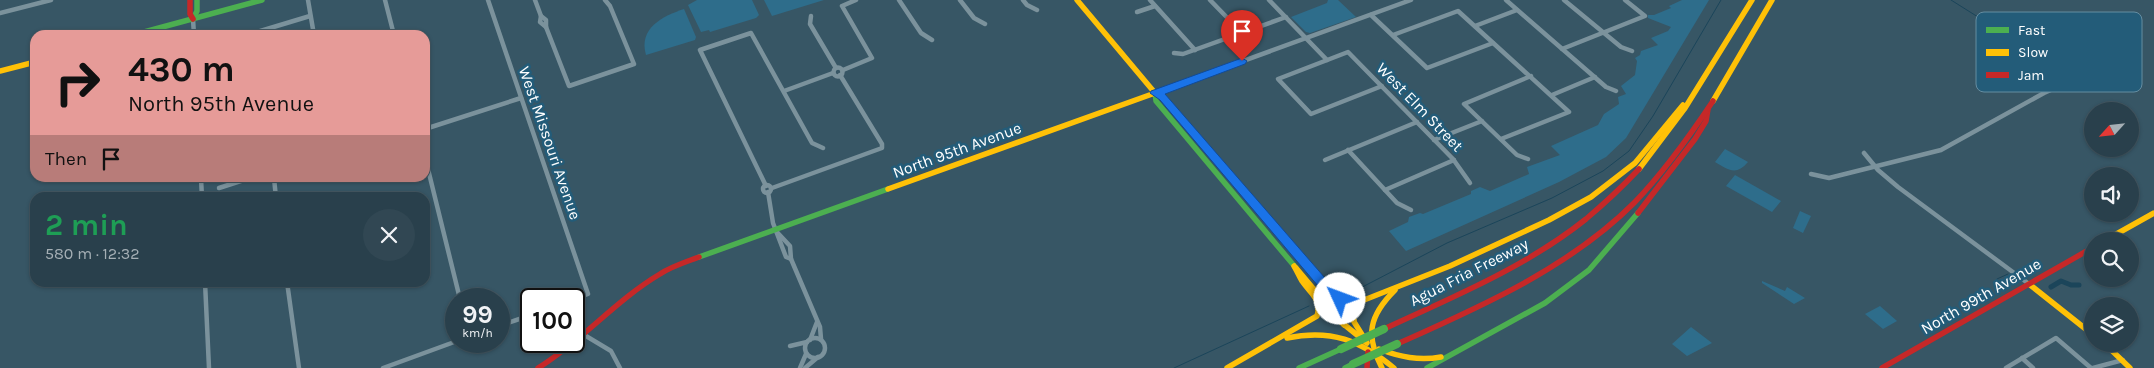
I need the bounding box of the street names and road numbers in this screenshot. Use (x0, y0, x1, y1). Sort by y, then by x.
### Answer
street label: West Elm Street (1373, 59, 1467, 155)
street label: West Missouri Avenue (515, 64, 585, 222)
street label: North 95th Avenue (890, 118, 1024, 182)
street label: Agua Fria Freeway (1407, 234, 1532, 310)
street label: North 99th Avenue (1918, 254, 2044, 338)

